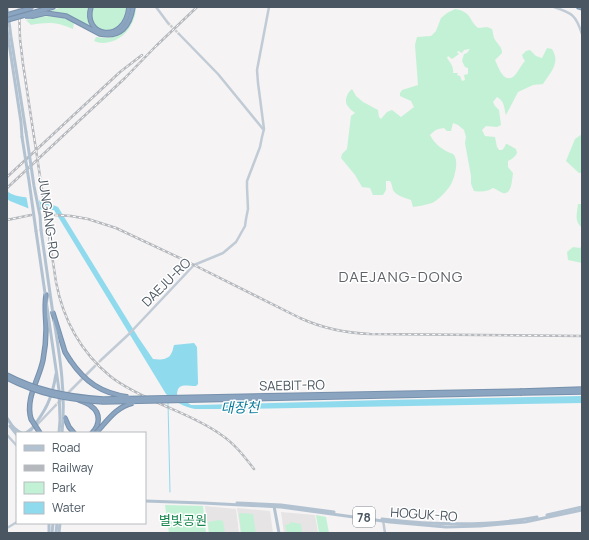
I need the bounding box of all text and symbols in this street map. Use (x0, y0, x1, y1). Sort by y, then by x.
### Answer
street label: JUNGANG-RO (34, 176, 64, 261)
street label: DAEJU-RO (138, 253, 195, 310)
district label: DAEJANG-DONG (339, 266, 463, 287)
street label: SAEBIT-RO (259, 375, 325, 395)
water label: 대장천 (221, 397, 261, 417)
legend (16, 432, 146, 524)
text: Road (52, 439, 80, 456)
text: Railway (52, 459, 94, 476)
text: Park (52, 479, 77, 496)
text: Water (52, 499, 86, 516)
street label: HOGUK-RO (390, 503, 459, 525)
road number: 78 (353, 507, 375, 527)
park label: 별빛공원 (159, 511, 207, 529)

